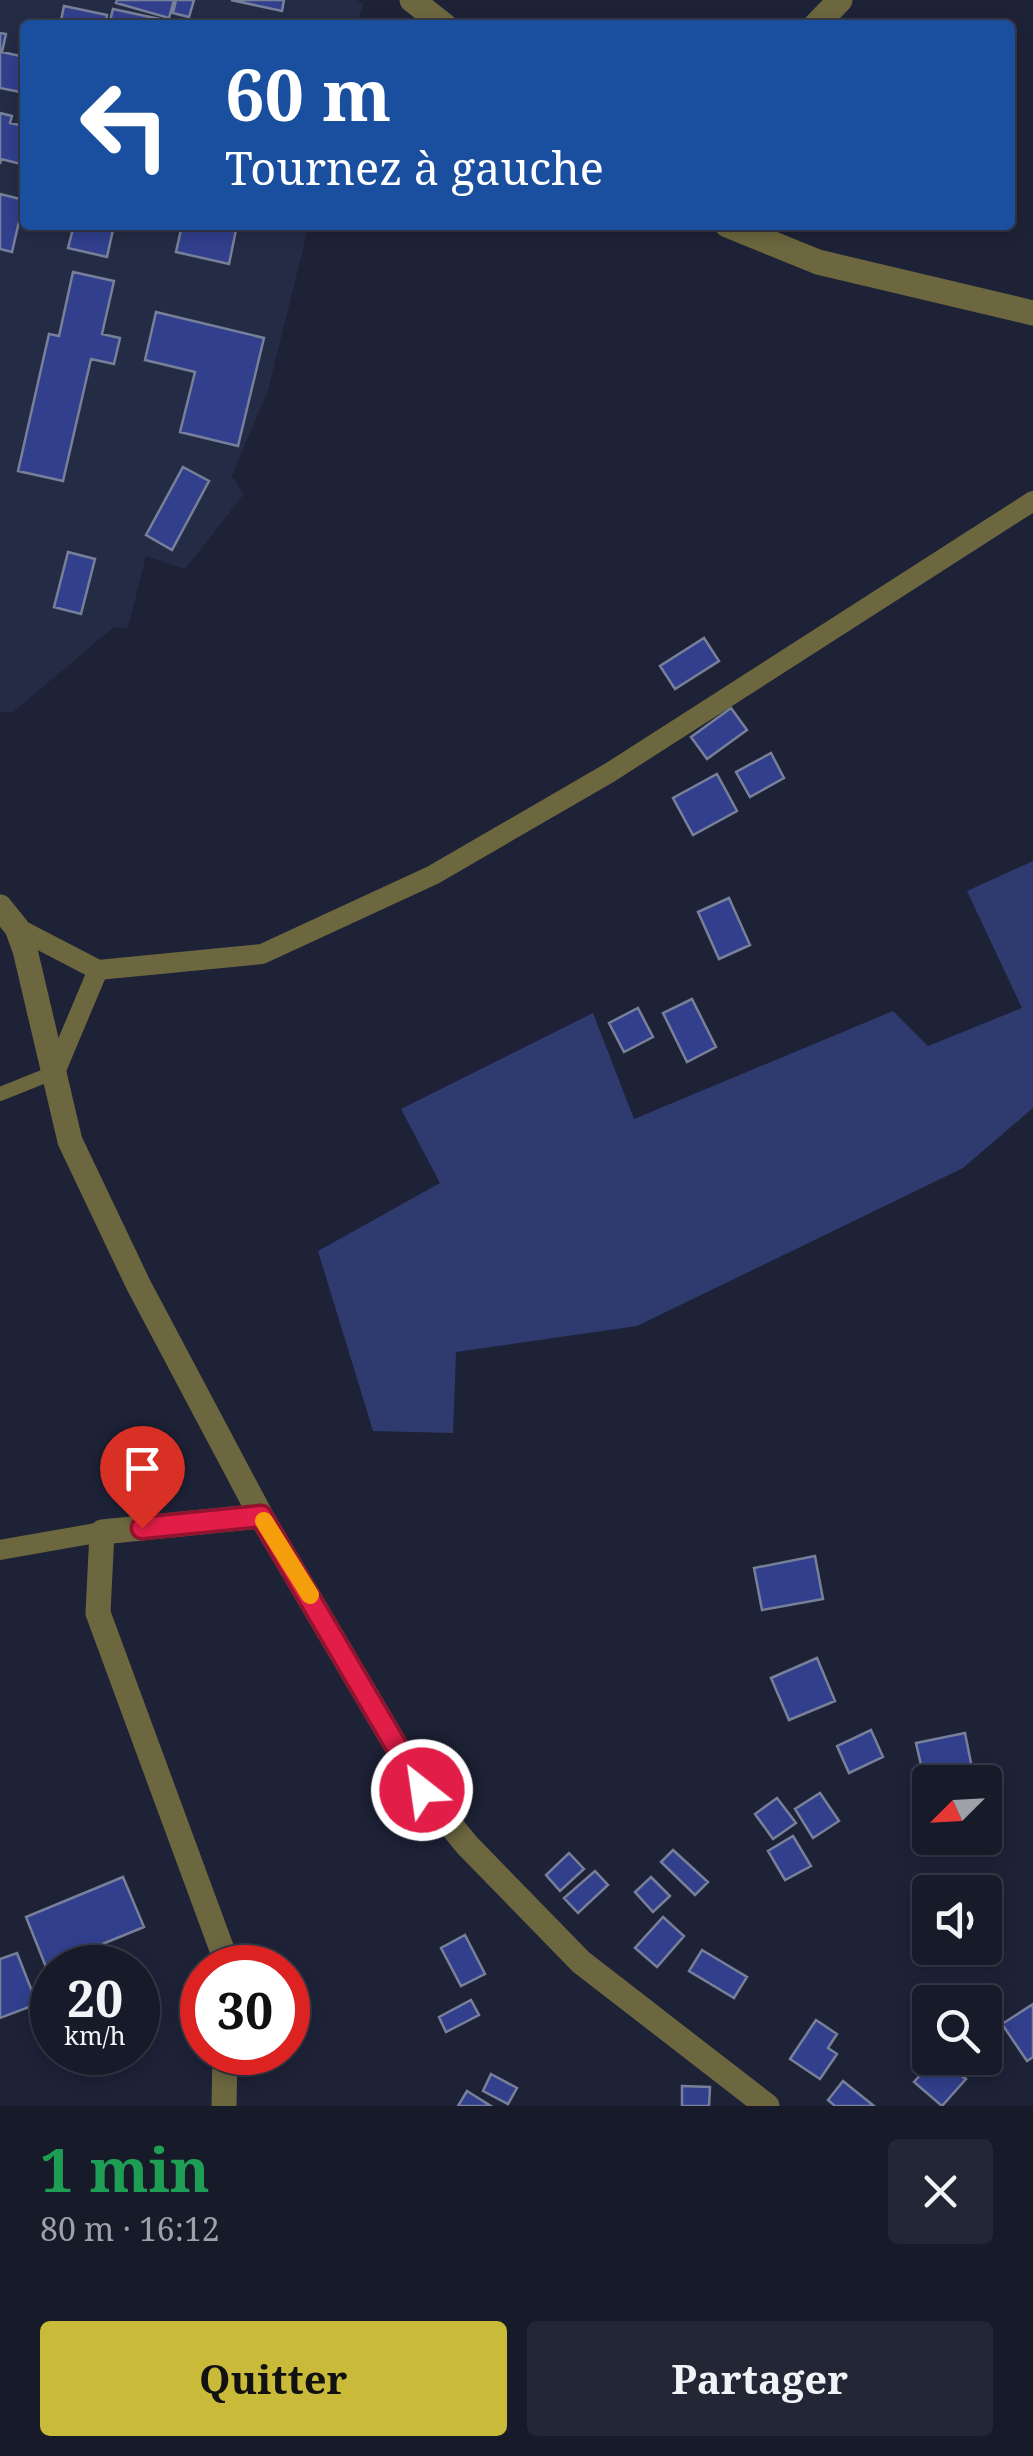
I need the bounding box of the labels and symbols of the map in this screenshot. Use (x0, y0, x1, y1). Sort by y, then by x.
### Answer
pin (100, 1426, 185, 1529)
position arrow (370, 1738, 474, 1842)
north arrow (912, 1765, 1002, 1855)
speed limit sign: 30 (180, 1945, 310, 2075)

